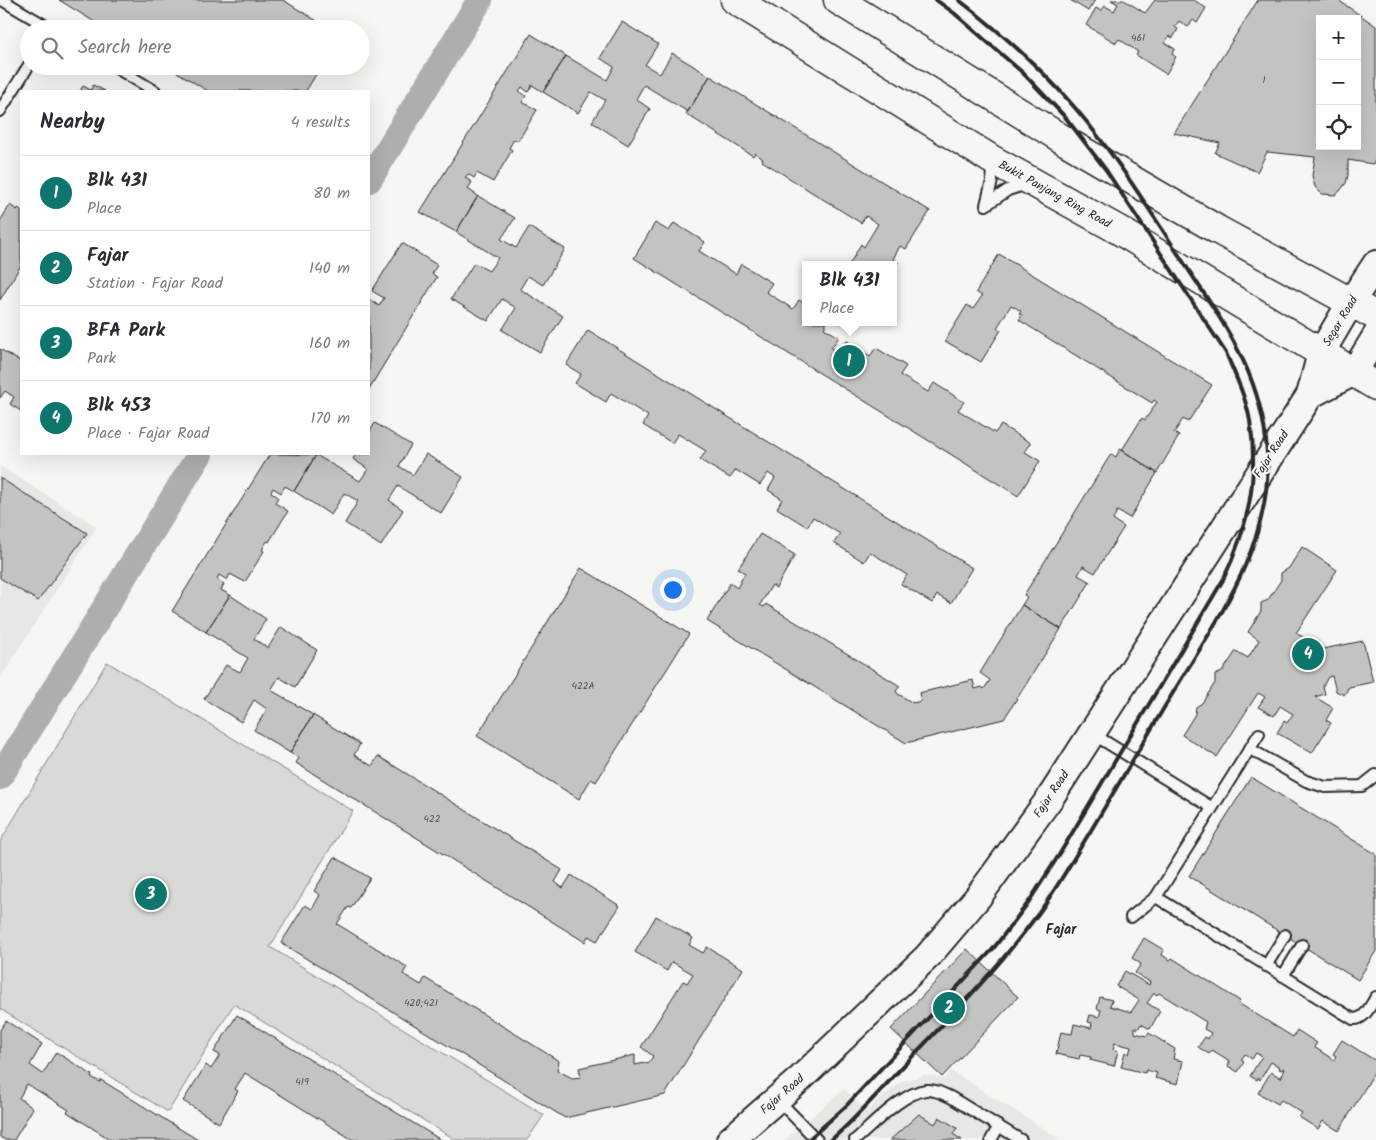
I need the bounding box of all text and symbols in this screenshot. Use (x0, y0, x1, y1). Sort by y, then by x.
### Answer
map controls (1316, 15, 1361, 150)
button: + (1316, 15, 1361, 60)
search box (20, 20, 370, 75)
house number: 461 (1131, 30, 1145, 46)
text: Search here (78, 33, 172, 63)
icon: search (38, 34, 66, 62)
button: − (1316, 60, 1361, 105)
house number: 1 (1262, 72, 1266, 88)
button: locate (1316, 105, 1361, 150)
text: Nearby (40, 106, 105, 139)
text: 4 results (291, 110, 350, 135)
street label: Bukit Panjang Ring Road (995, 156, 1115, 234)
text: Blk 431 (87, 166, 147, 196)
text: 1 (54, 181, 58, 206)
text: 80 m (313, 181, 350, 206)
text: Place (87, 196, 121, 221)
text: Fajar (87, 241, 129, 271)
text: 2 (51, 256, 61, 281)
text: 140 m (309, 256, 350, 281)
popup (802, 261, 897, 326)
text: Blk 431 (819, 266, 880, 296)
text: Station · Fajar Road (87, 271, 223, 296)
street label: Segar Road (1318, 292, 1363, 350)
text: Place (819, 296, 854, 321)
text: BFA Park (87, 316, 165, 346)
text: 3 (52, 331, 60, 356)
text: 160 m (309, 331, 350, 356)
pin: 1 (833, 342, 865, 380)
text: Park (87, 346, 116, 371)
text: Blk 453 (87, 391, 151, 421)
text: 4 (52, 406, 60, 431)
text: 170 m (310, 406, 350, 431)
text: Place · Fajar Road (87, 421, 209, 446)
street label: Fajar Road (1249, 426, 1294, 482)
your location (660, 577, 686, 603)
pin: 4 (1292, 635, 1324, 673)
house number: 422A (571, 678, 595, 694)
street label: Fajar Road (1029, 766, 1075, 822)
house number: 422 (423, 811, 441, 827)
pin: 3 (135, 875, 167, 913)
district label: Fajar (1046, 919, 1077, 941)
pin: 2 (933, 989, 965, 1027)
house number: 420;421 (404, 995, 438, 1011)
street label: Fajar Road (756, 1069, 809, 1119)
house number: 419 (295, 1074, 309, 1090)

